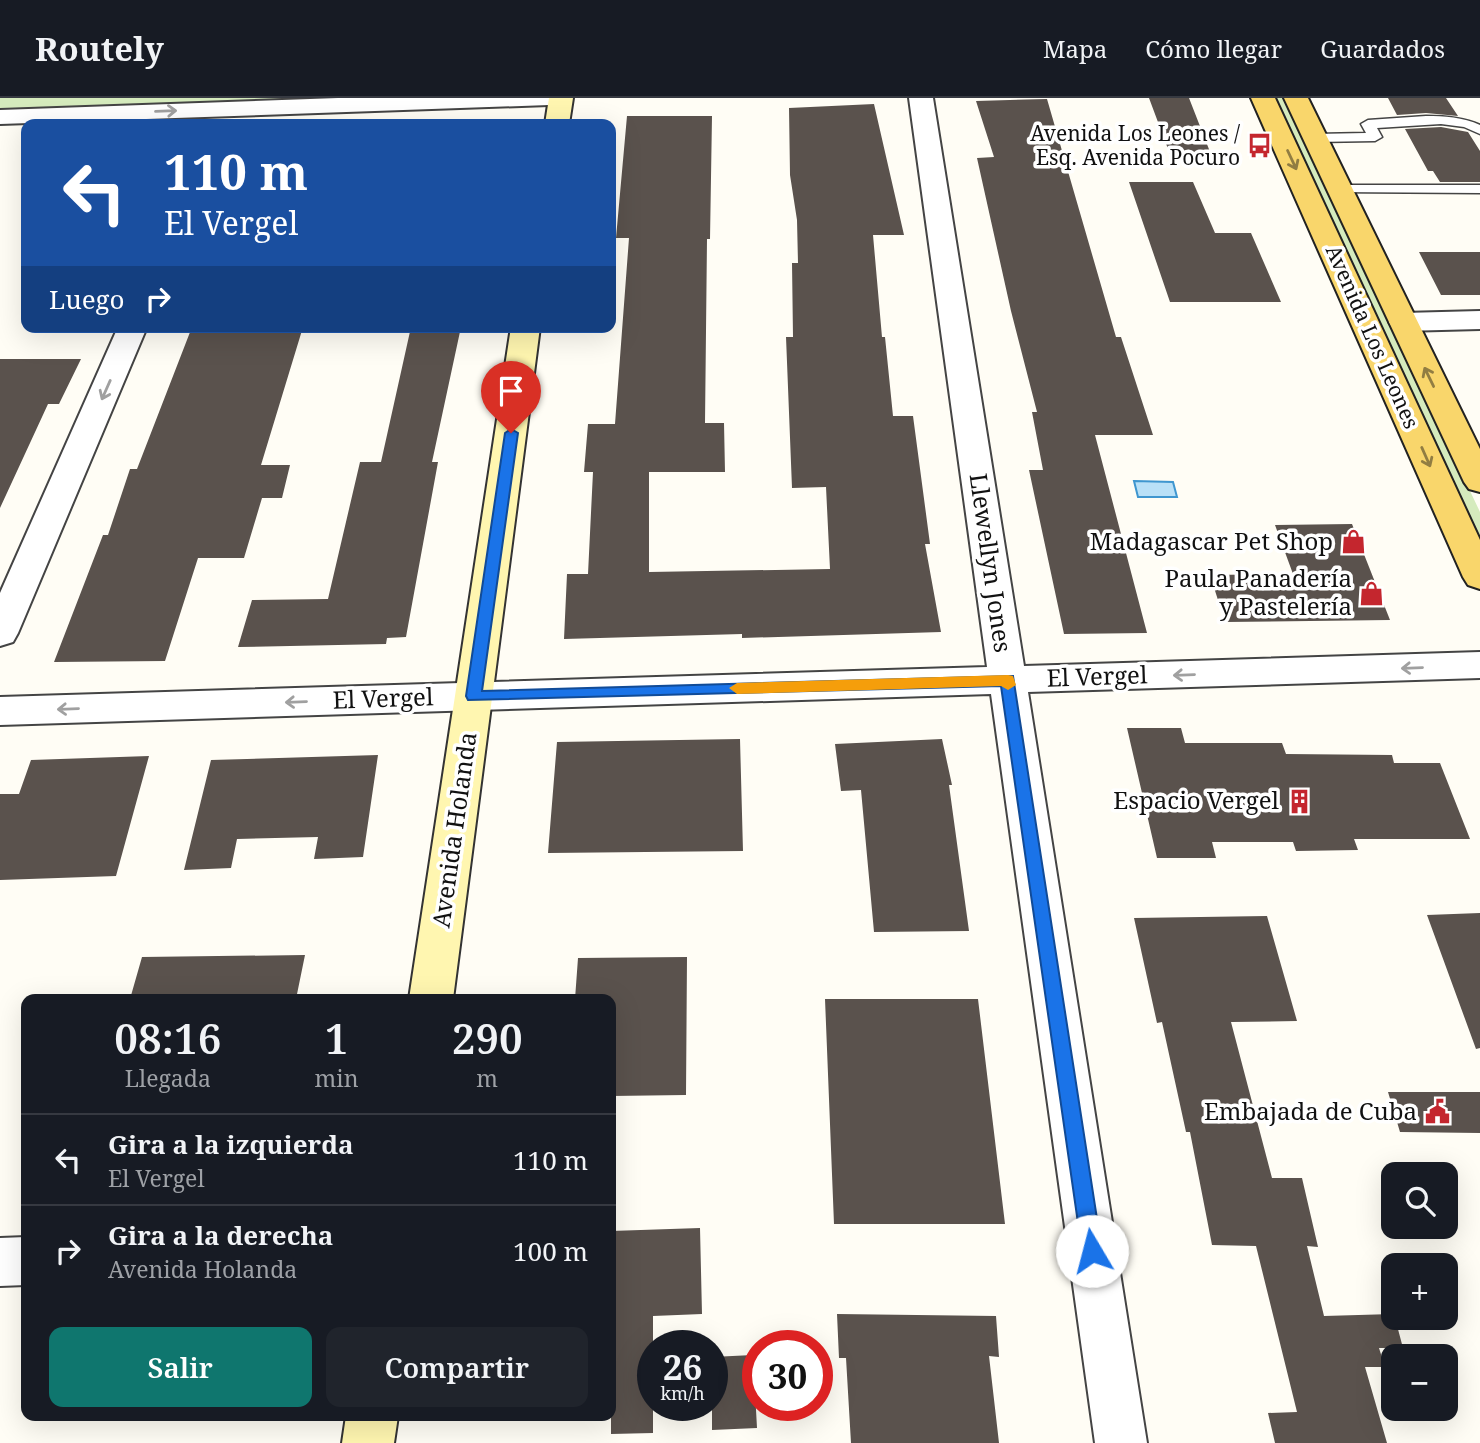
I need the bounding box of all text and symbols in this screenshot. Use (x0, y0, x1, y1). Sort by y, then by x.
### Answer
text: Routely (35, 26, 164, 71)
text: Mapa (1043, 32, 1107, 65)
text: Cómo llegar (1145, 32, 1282, 65)
text: Guardados (1320, 32, 1445, 65)
one-way arrow (154, 105, 177, 118)
place label: Avenida Los Leones / Esq. Avenida Pocuro (1030, 119, 1241, 171)
bus stop icon: Avenida Los Leones / Esq. Avenida Pocuro (1246, 132, 1274, 160)
text: 110 m (164, 138, 308, 204)
icon: left (49, 147, 140, 238)
one-way arrow (1286, 149, 1299, 170)
text: El Vergel (164, 201, 298, 244)
street label: Avenida Los Leones (1320, 240, 1426, 433)
icon: right (139, 280, 177, 318)
text: Luego (49, 281, 125, 317)
pin (481, 361, 541, 433)
one-way arrow (1422, 367, 1436, 388)
icon: arrive (492, 372, 530, 410)
one-way arrow (99, 379, 112, 400)
one-way arrow (1420, 445, 1433, 467)
street label: Llewellyn Jones (963, 471, 1020, 654)
place label: Madagascar Pet Shop (1090, 524, 1333, 557)
shop icon: Madagascar Pet Shop (1339, 528, 1367, 556)
place label: Paula Panadería y Pastelería (1164, 561, 1352, 622)
shop icon: Paula Panadería y Pastelería (1358, 579, 1386, 607)
street label: El Vergel (1046, 657, 1148, 694)
one-way arrow (1401, 661, 1424, 674)
one-way arrow (1173, 668, 1196, 681)
street label: El Vergel (332, 679, 434, 716)
one-way arrow (285, 695, 308, 708)
one-way arrow (57, 702, 80, 715)
street label: Avenida Holanda (423, 730, 484, 930)
place label: Espacio Vergel (1113, 783, 1280, 816)
building icon: Espacio Vergel (1285, 787, 1313, 815)
text: 08:16 (114, 1009, 221, 1066)
text: 1 (325, 1009, 348, 1066)
text: 290 (452, 1009, 523, 1066)
text: Llegada (125, 1062, 211, 1094)
text: min (315, 1062, 359, 1094)
text: m (476, 1062, 498, 1094)
place label: Embajada de Cuba (1204, 1094, 1417, 1127)
public building icon: Embajada de Cuba (1423, 1098, 1451, 1126)
text: Gira a la izquierda (108, 1126, 354, 1162)
icon: left (49, 1141, 87, 1179)
text: 110 m (513, 1142, 588, 1178)
text: El Vergel (108, 1162, 205, 1194)
map controls (1381, 1162, 1458, 1421)
button: search (1381, 1162, 1458, 1239)
position arrow (1055, 1214, 1129, 1288)
text: Gira a la derecha (108, 1217, 333, 1253)
icon: right (49, 1232, 87, 1270)
text: 100 m (513, 1233, 588, 1269)
text: Avenida Holanda (108, 1253, 297, 1285)
button: + (1381, 1253, 1458, 1330)
button: Salir (49, 1327, 312, 1407)
button: Compartir (326, 1327, 588, 1407)
speed limit sign: 30 (742, 1330, 833, 1421)
text: 26 (663, 1343, 702, 1390)
button: − (1381, 1344, 1458, 1421)
text: km/h (660, 1381, 705, 1405)

